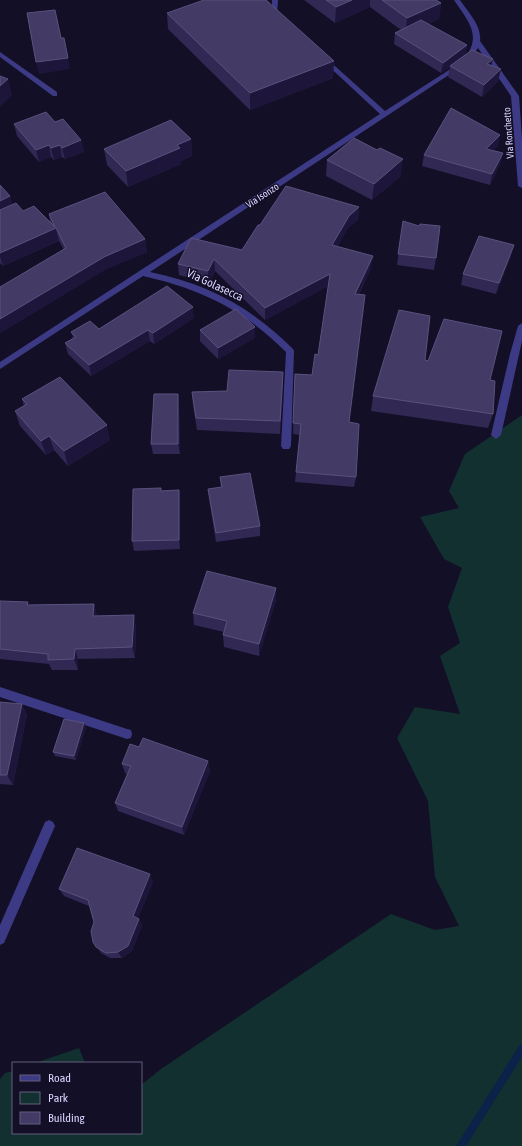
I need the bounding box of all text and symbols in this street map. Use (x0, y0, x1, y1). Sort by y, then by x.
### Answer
street label: Via Ronchetto (501, 107, 516, 159)
street label: Via Isonzo (244, 181, 281, 210)
street label: Via Golasecca (185, 266, 245, 304)
legend (12, 1062, 142, 1134)
text: Road (48, 1071, 71, 1085)
text: Park (48, 1091, 69, 1105)
text: Building (48, 1111, 86, 1125)

